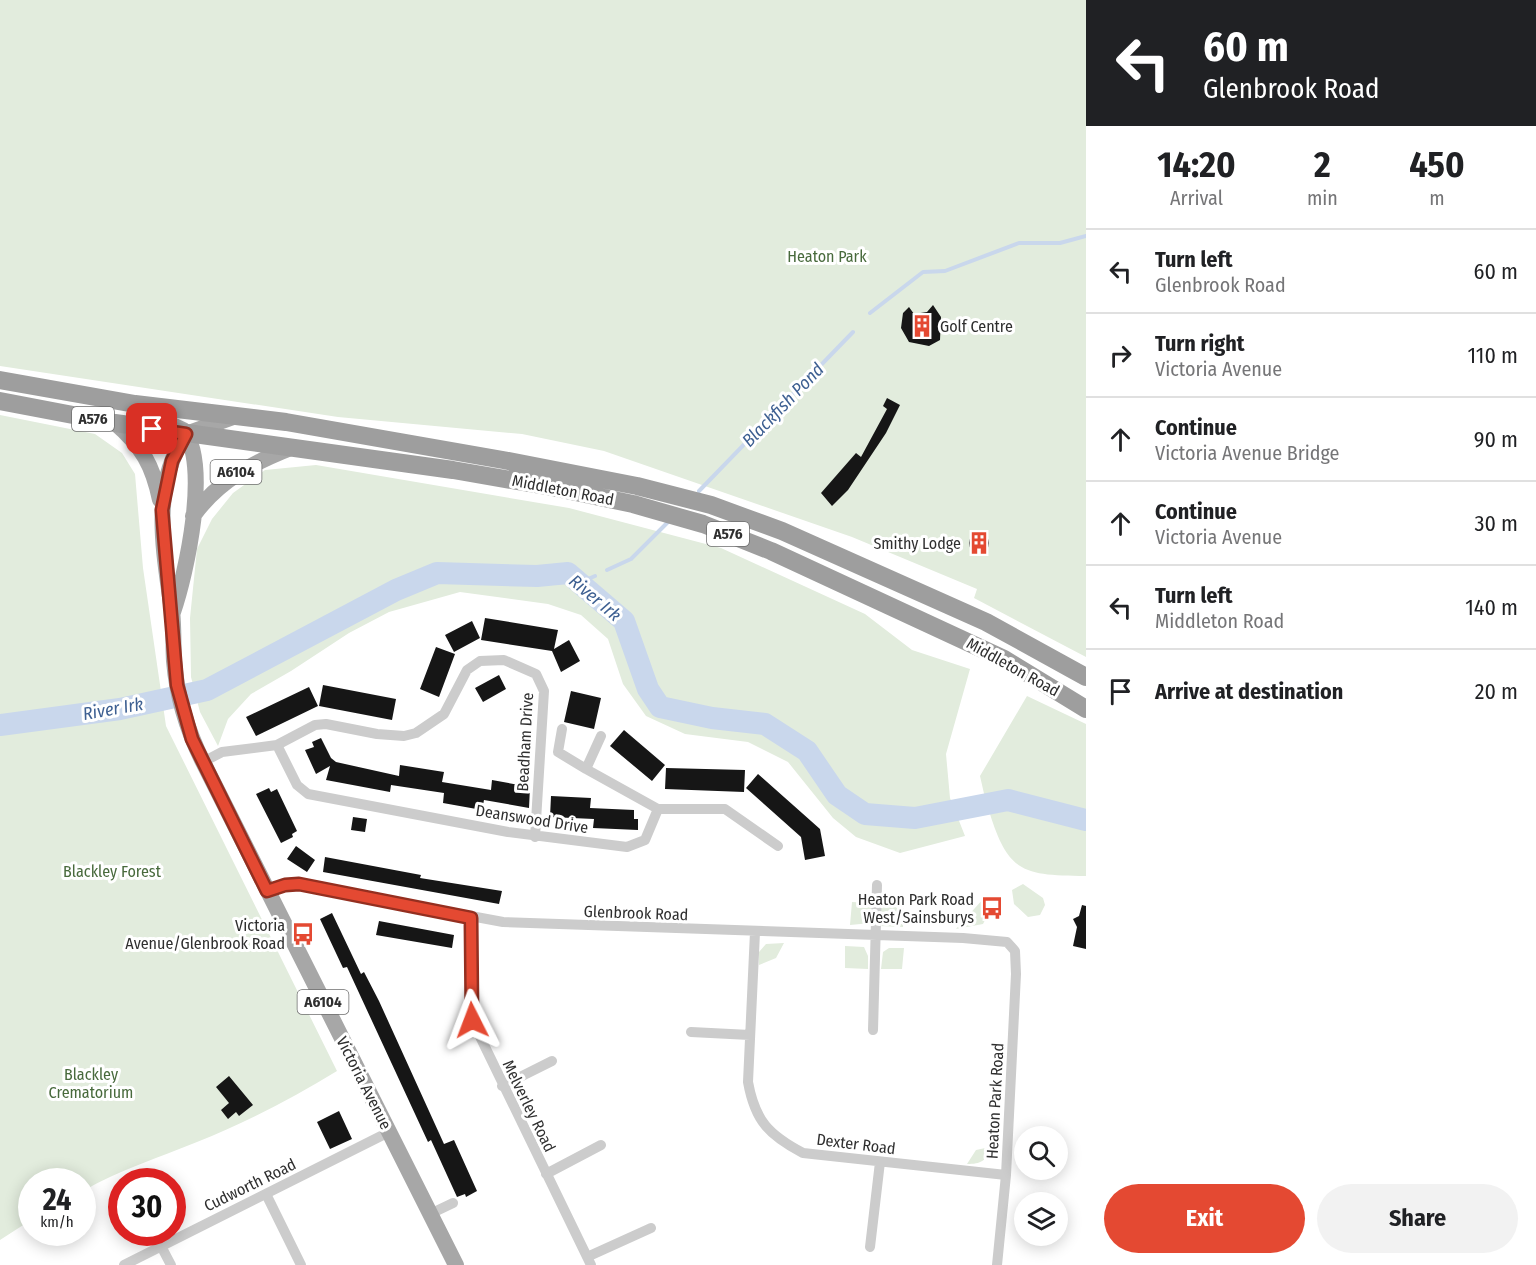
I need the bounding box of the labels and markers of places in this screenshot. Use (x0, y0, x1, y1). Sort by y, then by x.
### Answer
building icon: Golf Centre (909, 313, 935, 339)
place label: Golf Centre (940, 317, 1013, 336)
pin (126, 403, 177, 454)
building icon: Smithy Lodge (966, 530, 992, 556)
place label: Smithy Lodge (873, 534, 961, 553)
place label: Heaton Park Road West/Sainsburys (858, 890, 974, 927)
bus stop icon: Heaton Park Road West/Sainsburys (979, 895, 1005, 921)
place label: Victoria Avenue/Glenbrook Road (125, 916, 285, 953)
bus stop icon: Victoria Avenue/Glenbrook Road (290, 921, 316, 947)

